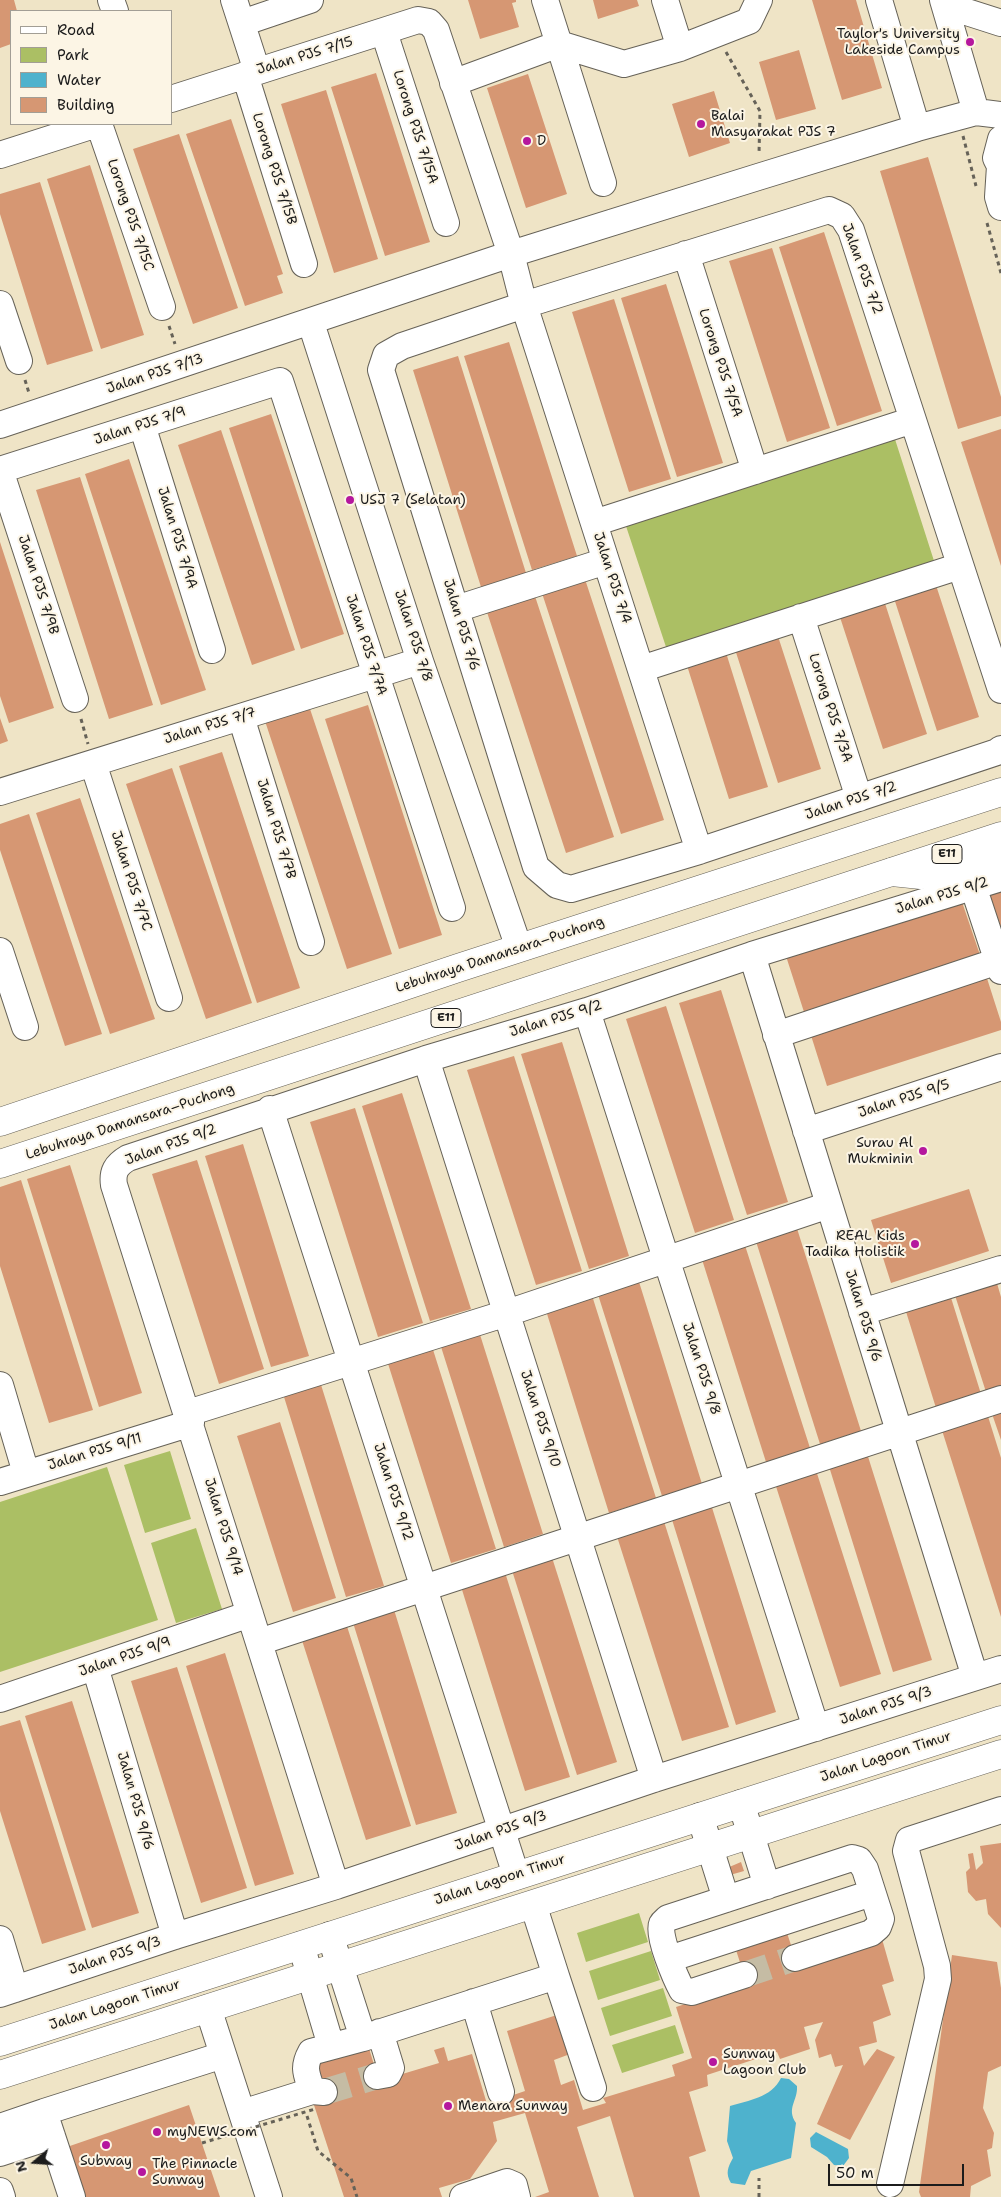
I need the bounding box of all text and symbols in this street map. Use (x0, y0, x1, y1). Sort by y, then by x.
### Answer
legend (10, 10, 172, 125)
text: Road (57, 20, 95, 40)
place label: Taylor's University Lakeside Campus (837, 26, 960, 58)
street label: Jalan PJS 7/15 (255, 33, 355, 79)
marker: Taylor's University Lakeside Campus (964, 36, 976, 48)
text: Park (57, 45, 89, 65)
street label: Lorong PJS 7/15A (389, 68, 441, 186)
text: Water (57, 70, 101, 90)
text: Building (57, 95, 114, 115)
place label: Balai Masyarakat PJS 7 (711, 108, 836, 140)
street label: Lorong PJS 7/15B (248, 111, 300, 227)
marker: Balai Masyarakat PJS 7 (695, 118, 707, 130)
place label: D (537, 133, 546, 149)
marker: D (521, 135, 533, 147)
street label: Lorong PJS 7/15C (103, 157, 157, 273)
street label: Jalan PJS 7/2 (838, 221, 886, 317)
street label: Lorong PJS 7/5A (695, 307, 745, 419)
street label: Jalan PJS 7/13 (105, 350, 205, 398)
street label: Jalan PJS 7/9 (92, 403, 188, 449)
street label: Jalan PJS 7/9A (154, 485, 200, 591)
place label: USJ 7 (Selatan) (360, 492, 466, 508)
marker: USJ 7 (Selatan) (344, 494, 356, 506)
street label: Jalan PJS 7/4 (589, 530, 635, 626)
street label: Jalan PJS 7/9B (14, 533, 62, 637)
street label: Jalan PJS 7/6 (439, 577, 483, 673)
street label: Jalan PJS 7/8 (390, 588, 436, 684)
street label: Jalan PJS 7/7A (342, 592, 390, 698)
street label: Lorong PJS 7/3A (804, 651, 856, 765)
street label: Jalan PJS 7/7 (162, 704, 258, 748)
street label: Jalan PJS 7/7B (253, 777, 299, 881)
street label: Jalan PJS 7/2 (803, 778, 899, 824)
street label: Jalan PJS 7/7C (107, 829, 155, 933)
road number: E11 (932, 844, 962, 864)
street label: Jalan PJS 9/2 (894, 874, 990, 918)
street label: Lebuhraya Damansara–Puchong (393, 913, 607, 997)
street label: Jalan PJS 9/2 (508, 997, 604, 1041)
road number: E11 (431, 1008, 461, 1028)
street label: Jalan PJS 9/5 (856, 1076, 952, 1122)
street label: Lebuhraya Damansara–Puchong (23, 1080, 237, 1164)
street label: Jalan PJS 9/2 (123, 1121, 219, 1169)
place label: Surau Al Mukminin (847, 1135, 913, 1168)
marker: Surau Al Mukminin (917, 1145, 929, 1157)
place label: REAL Kids Tadika Holistik (805, 1228, 905, 1260)
marker: REAL Kids Tadika Holistik (909, 1238, 921, 1250)
street label: Jalan PJS 9/6 (841, 1268, 885, 1364)
street label: Jalan PJS 9/8 (678, 1321, 724, 1417)
street label: Jalan PJS 9/10 (516, 1368, 564, 1470)
street label: Jalan PJS 9/11 (46, 1430, 144, 1474)
street label: Jalan PJS 9/12 (369, 1441, 417, 1543)
street label: Jalan PJS 9/14 (200, 1476, 246, 1578)
street label: Jalan PJS 9/9 (77, 1633, 173, 1681)
street label: Jalan PJS 9/3 (838, 1683, 934, 1729)
street label: Jalan Lagoon Timur (818, 1728, 954, 1786)
street label: Jalan PJS 9/16 (113, 1750, 157, 1852)
street label: Jalan PJS 9/3 (453, 1807, 549, 1855)
street label: Jalan Lagoon Timur (432, 1851, 568, 1909)
street label: Jalan PJS 9/3 (67, 1933, 163, 1979)
street label: Jalan Lagoon Timur (47, 1976, 183, 2034)
place label: Sunway Lagoon Club (723, 2046, 807, 2078)
marker: Sunway Lagoon Club (707, 2056, 719, 2068)
place label: Menara Sunway (458, 2098, 568, 2114)
marker: Menara Sunway (442, 2100, 454, 2112)
place label: myNEWS.com (167, 2124, 257, 2140)
marker: myNEWS.com (151, 2126, 163, 2138)
north arrow (10, 2137, 60, 2187)
marker: Subway (100, 2139, 112, 2151)
place label: Subway (80, 2153, 132, 2169)
scale bar (831, 2154, 967, 2186)
place label: The Pinnacle Sunway (152, 2156, 238, 2188)
text: N (10, 2159, 31, 2175)
text: 50 m (836, 2163, 874, 2183)
marker: The Pinnacle Sunway (136, 2166, 148, 2178)

